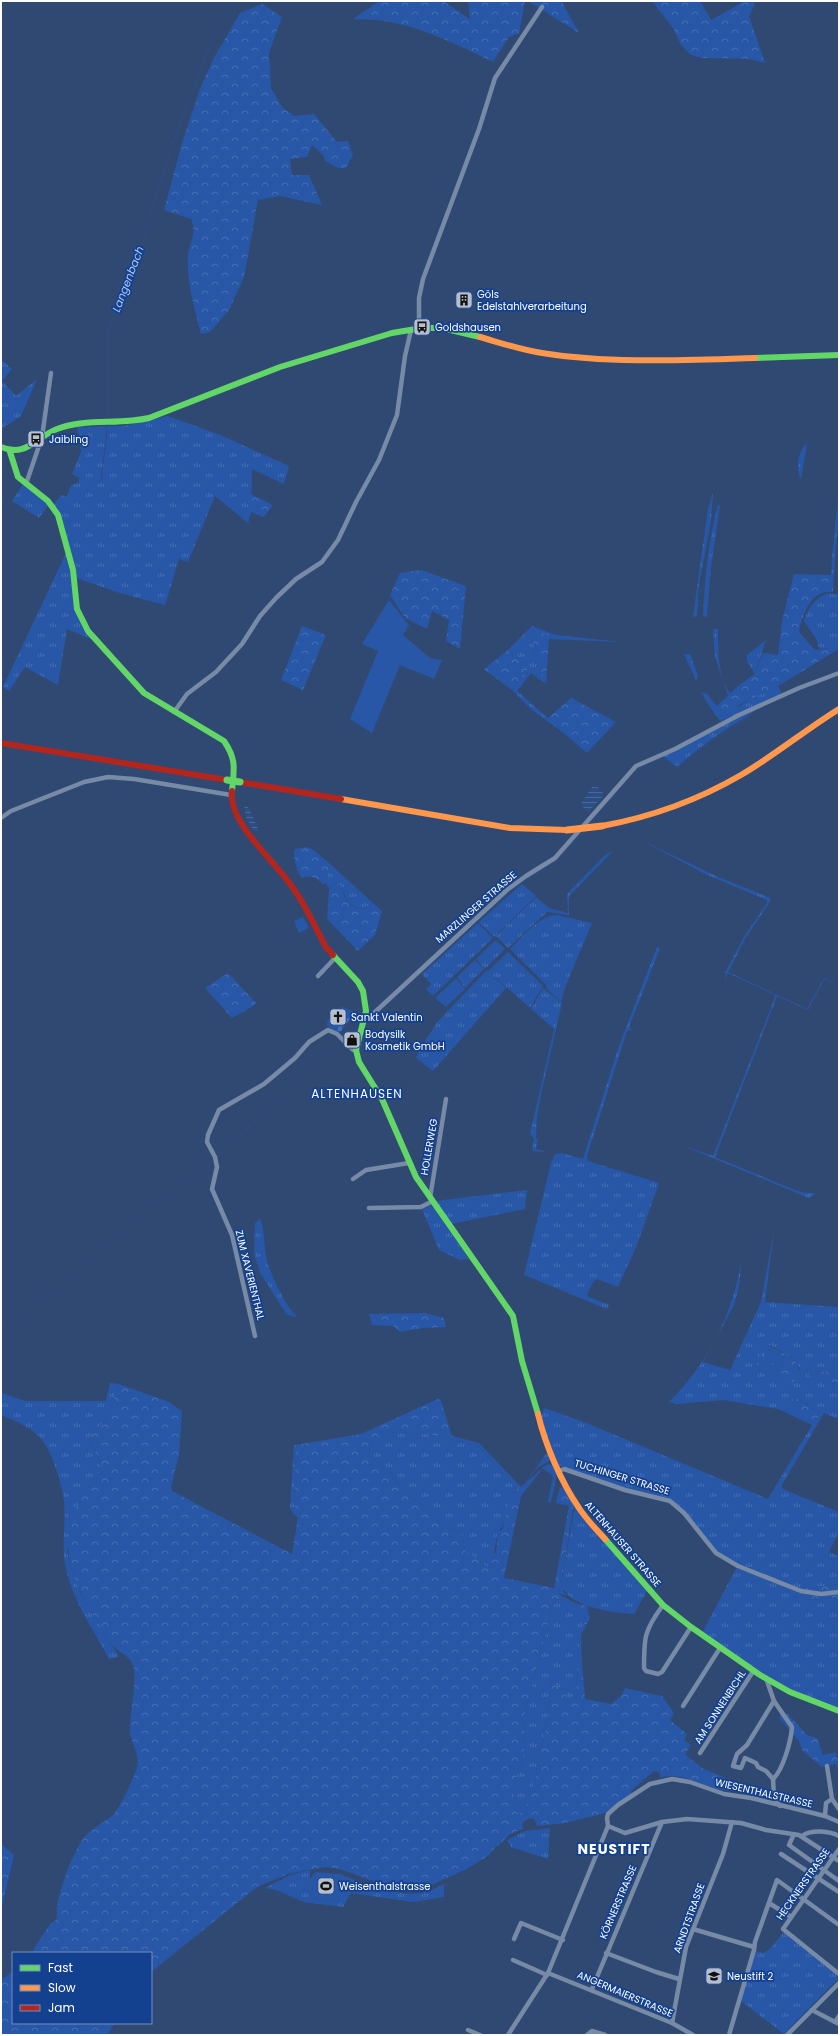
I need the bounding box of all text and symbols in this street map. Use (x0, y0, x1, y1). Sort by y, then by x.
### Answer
water label: Langenbach (108, 244, 148, 314)
place label: Göls Edelstahlverarbeitung (477, 287, 587, 314)
building icon: Göls Edelstahlverarbeitung (454, 290, 474, 310)
bus stop icon: Goldshausen (412, 317, 432, 337)
place label: Goldshausen (435, 320, 501, 335)
bus stop icon: Jaibling (26, 429, 46, 449)
place label: Jaibling (49, 432, 88, 447)
street label: MARZLINGER STRASSE (432, 867, 520, 947)
church icon: Sankt Valentin (328, 1007, 348, 1027)
place label: Sankt Valentin (351, 1010, 423, 1025)
place label: Bodysilk Kosmetik GmbH (365, 1027, 445, 1054)
shop icon: Bodysilk Kosmetik GmbH (342, 1030, 362, 1050)
district label: ALTENHAUSEN (311, 1085, 403, 1102)
street label: HOLLERWEG (417, 1117, 441, 1177)
street label: ZUM XAVERIENTHAL (232, 1228, 269, 1322)
street label: TUCHINGER STRASSE (573, 1455, 671, 1499)
street label: ALTENHAUSER STRASSE (581, 1498, 665, 1590)
street label: AM SONNENBICHL (690, 1666, 750, 1747)
street label: WIESENTHALSTRASSE (714, 1774, 814, 1812)
district label: NEUSTIFT (578, 1839, 650, 1859)
street label: HECKNERSTRASSE (772, 1845, 834, 1923)
street label: KÖRNERSTRASSE (596, 1863, 640, 1941)
sports icon: Weisenthalstrasse (316, 1876, 336, 1896)
place label: Weisenthalstrasse (339, 1879, 431, 1894)
street label: ARNDTSTRASSE (669, 1881, 709, 1955)
legend (12, 1952, 152, 2024)
text: Fast (48, 1959, 73, 1976)
school or university icon: Neustift 2 (704, 1966, 724, 1986)
street label: ANGERMAIERSTRASSE (575, 1967, 675, 2021)
place label: Neustift 2 (727, 1969, 774, 1984)
text: Slow (48, 1979, 76, 1996)
text: Jam (48, 1999, 75, 2016)

